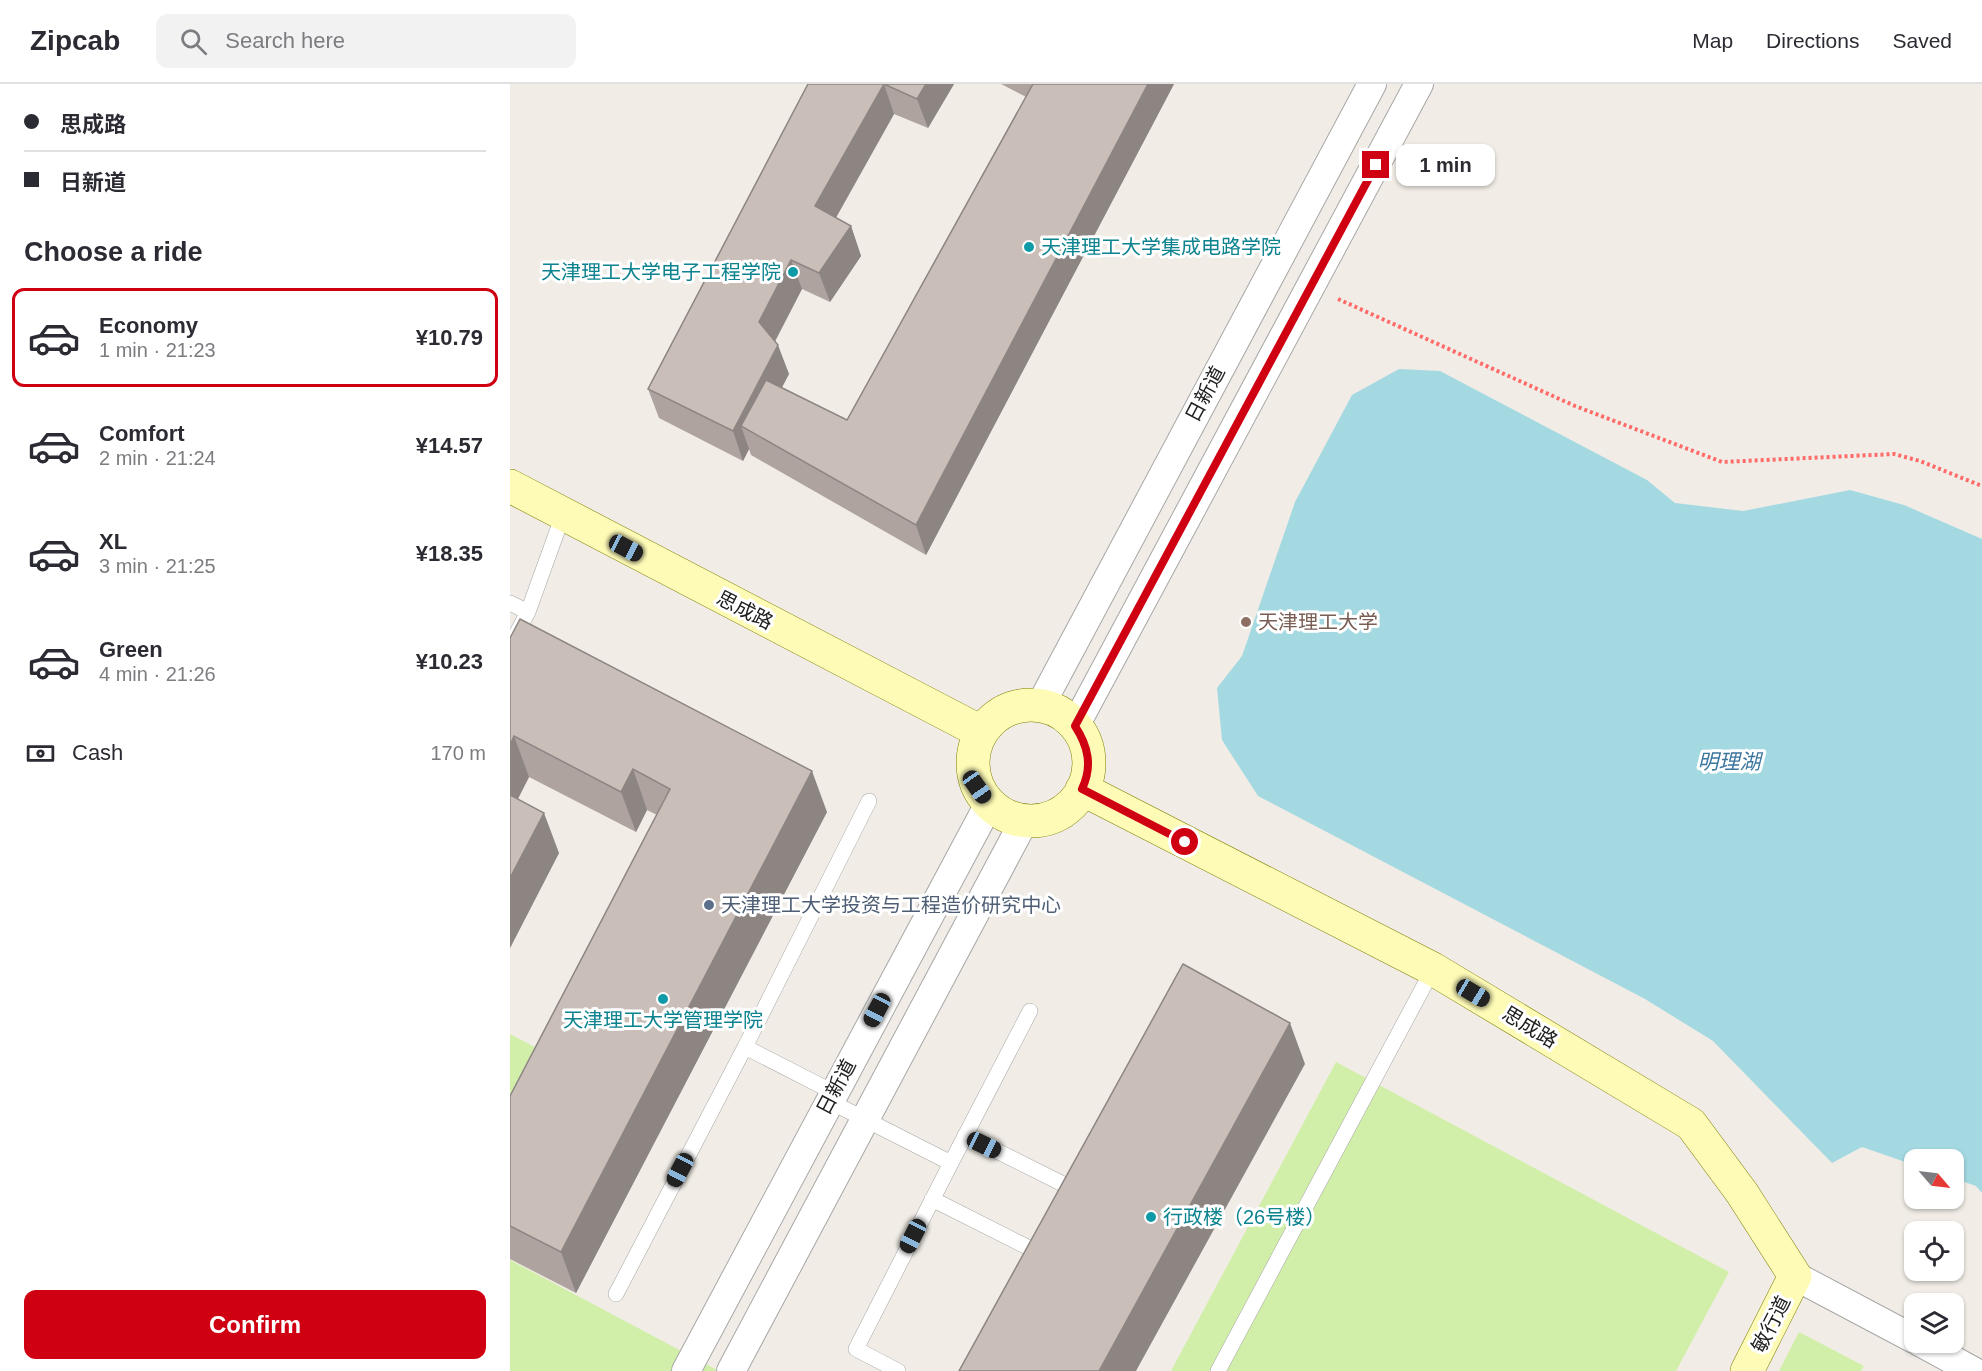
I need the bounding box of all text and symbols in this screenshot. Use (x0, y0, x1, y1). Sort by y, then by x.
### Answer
search box (156, 14, 576, 68)
text: Zipcab (30, 25, 120, 56)
icon: search (177, 25, 210, 58)
text: Search here (225, 28, 345, 53)
text: Map (1692, 29, 1733, 52)
text: Directions (1766, 29, 1859, 52)
text: Saved (1892, 29, 1952, 52)
text: 思成路 (60, 112, 126, 137)
callout: 1 min (1397, 144, 1496, 186)
route end (1362, 151, 1389, 178)
text: 1 min (1419, 154, 1472, 176)
text: 日新道 (60, 170, 126, 195)
place label: 天津理工大学集成电路学院 (1041, 236, 1281, 258)
text: Choose a ride (24, 237, 203, 267)
marker: 天津理工大学集成电路学院 (1022, 240, 1036, 254)
place label: 天津理工大学电子工程学院 (541, 261, 781, 283)
marker: 天津理工大学电子工程学院 (786, 265, 800, 279)
icon: car (27, 311, 81, 365)
text: Economy (99, 313, 198, 338)
text: ¥10.79 (416, 325, 483, 350)
text: 1 min · 21:23 (99, 339, 216, 361)
street label: 日新道 (1181, 362, 1229, 426)
icon: car (27, 419, 81, 473)
text: Comfort (99, 421, 185, 446)
text: ¥14.57 (416, 433, 483, 458)
text: 2 min · 21:24 (99, 447, 216, 469)
icon: car (27, 527, 81, 581)
text: XL (99, 529, 127, 554)
car (606, 532, 646, 564)
text: ¥18.35 (416, 541, 483, 566)
text: 3 min · 21:25 (99, 555, 216, 577)
street label: 思成路 (713, 587, 777, 633)
place label: 天津理工大学 (1258, 611, 1378, 633)
marker: 天津理工大学 (1239, 615, 1253, 629)
icon: car (27, 635, 81, 689)
text: Green (99, 637, 163, 662)
text: ¥10.23 (416, 649, 483, 674)
text: 4 min · 21:26 (99, 663, 216, 685)
icon: cash (24, 737, 57, 770)
text: Cash (72, 740, 123, 765)
text: 170 m (430, 742, 486, 764)
water label: 明理湖 (1698, 750, 1763, 773)
car (959, 767, 995, 807)
route start (1171, 828, 1198, 855)
place label: 天津理工大学投资与工程造价研究中心 (721, 894, 1061, 916)
marker: 天津理工大学投资与工程造价研究中心 (702, 898, 716, 912)
car (1453, 976, 1493, 1010)
car (861, 990, 893, 1030)
marker: 天津理工大学管理学院 (656, 992, 670, 1006)
street label: 思成路 (1499, 1002, 1561, 1052)
place label: 天津理工大学管理学院 (563, 1009, 763, 1031)
street label: 日新道 (812, 1055, 860, 1119)
car (964, 1129, 1004, 1161)
north arrow (1904, 1149, 1964, 1209)
map controls (1904, 1149, 1964, 1353)
car (664, 1150, 696, 1190)
place label: 行政楼（26号楼） (1163, 1206, 1325, 1228)
marker: 行政楼（26号楼） (1144, 1210, 1158, 1224)
car (897, 1216, 929, 1256)
button: locate (1904, 1221, 1964, 1281)
button: Confirm (24, 1290, 486, 1359)
street label: 敏行道 (1748, 1292, 1794, 1356)
button: layers (1904, 1293, 1964, 1353)

